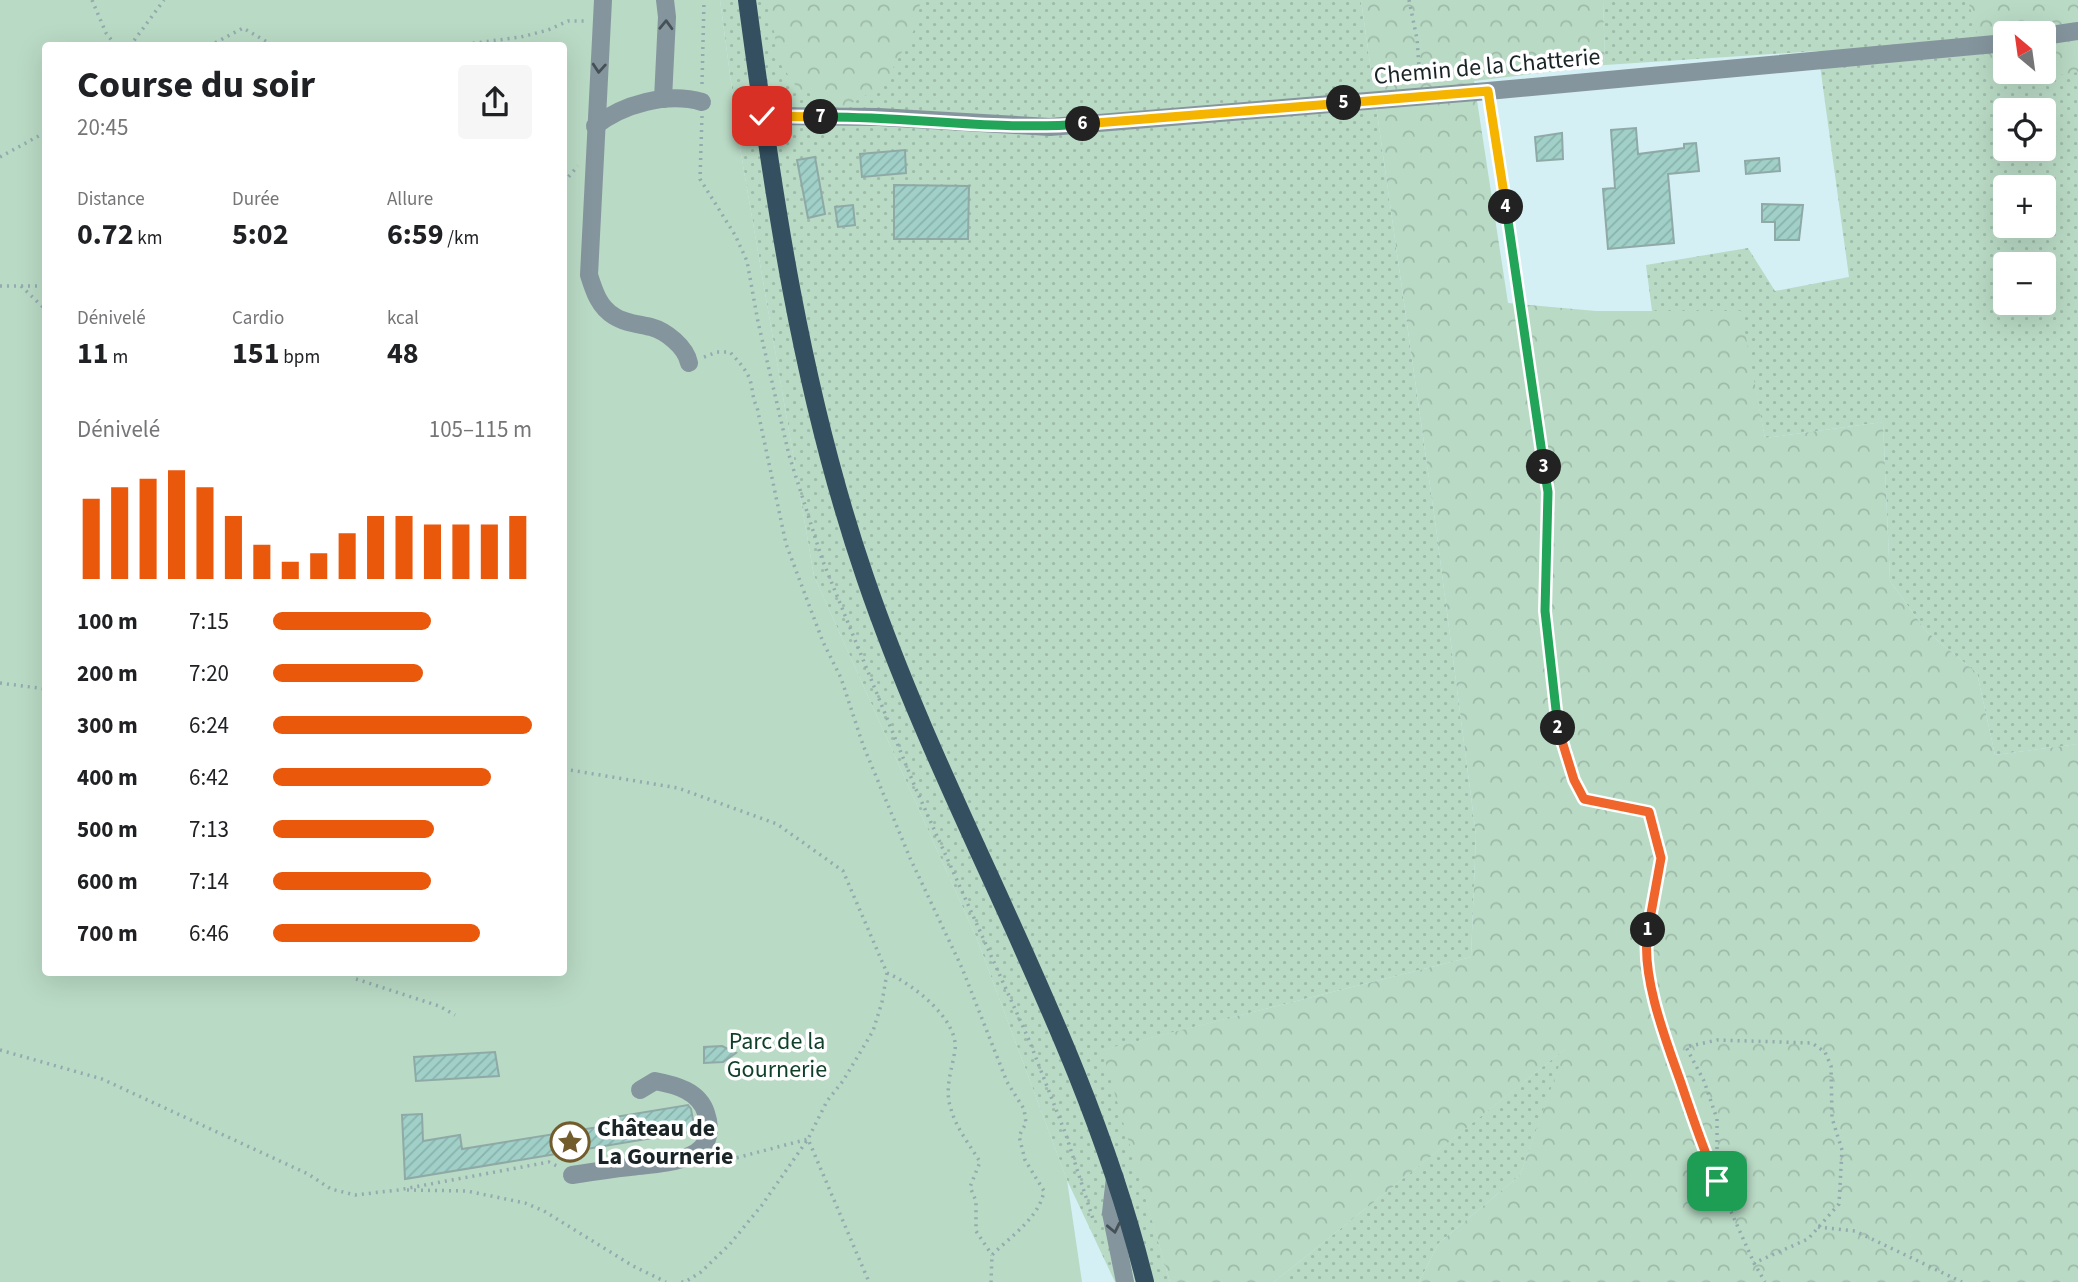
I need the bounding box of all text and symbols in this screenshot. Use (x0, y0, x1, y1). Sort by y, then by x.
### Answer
one-way arrow (658, 19, 673, 30)
north arrow (1993, 21, 2056, 84)
map controls (1993, 21, 2056, 315)
street label: Chemin de la Chatterie (1372, 39, 1602, 94)
text: Course du soir (77, 58, 315, 112)
one-way arrow (592, 63, 607, 74)
button: share (458, 65, 532, 139)
pin (732, 86, 792, 146)
pin: 5 (1326, 86, 1362, 120)
text: 5 (1338, 89, 1349, 116)
icon: check (743, 97, 781, 135)
button: locate (1993, 98, 2056, 161)
pin: 7 (804, 100, 838, 134)
text: 7 (815, 103, 826, 130)
pin: 6 (1066, 106, 1100, 142)
text: 6 (1077, 110, 1088, 137)
text: 20:45 (77, 111, 128, 144)
button: + (1993, 175, 2056, 238)
text: Distance (77, 186, 145, 213)
text: Durée (232, 186, 279, 213)
text: Allure (387, 186, 433, 213)
pin: 4 (1488, 190, 1524, 224)
text: 4 (1500, 193, 1511, 220)
text: 0.72 (77, 213, 134, 256)
text: 5:02 (232, 213, 289, 256)
text: 6:59 (387, 213, 444, 256)
text: km (134, 225, 163, 252)
text: /km (444, 225, 479, 252)
button: − (1993, 252, 2056, 315)
text: Dénivelé (77, 305, 146, 332)
text: Cardio (232, 305, 284, 332)
text: kcal (387, 305, 419, 332)
text: 11 (77, 332, 109, 375)
text: 151 (232, 332, 280, 375)
text: 48 (387, 332, 419, 375)
text: m (109, 344, 128, 371)
text: bpm (280, 344, 320, 371)
text: Dénivelé (77, 413, 160, 446)
text: 105–115 m (429, 413, 532, 446)
pin: 3 (1526, 449, 1562, 484)
text: 3 (1538, 453, 1549, 480)
text: 100 m (77, 605, 138, 638)
text: 7:15 (189, 605, 229, 638)
text: 200 m (77, 657, 138, 690)
text: 7:20 (189, 657, 229, 690)
text: 300 m (77, 709, 138, 742)
text: 6:24 (189, 709, 229, 742)
pin: 2 (1540, 710, 1576, 746)
text: 2 (1552, 714, 1563, 741)
text: 400 m (77, 761, 138, 794)
text: 6:42 (189, 761, 229, 794)
text: 500 m (77, 813, 138, 846)
text: 7:13 (189, 813, 229, 846)
text: 600 m (77, 865, 138, 898)
text: 7:14 (189, 865, 229, 898)
pin: 1 (1630, 912, 1666, 948)
text: 1 (1642, 916, 1653, 943)
text: 700 m (77, 917, 138, 950)
text: 6:46 (189, 917, 229, 950)
park label: Parc de la Gournerie (727, 1024, 827, 1087)
place label: Château de La Gournerie (597, 1111, 733, 1174)
place icon: Château de La Gournerie (549, 1121, 591, 1163)
pin (1687, 1151, 1747, 1211)
icon: arrive (1698, 1162, 1736, 1200)
one-way arrow (1106, 1222, 1121, 1234)

